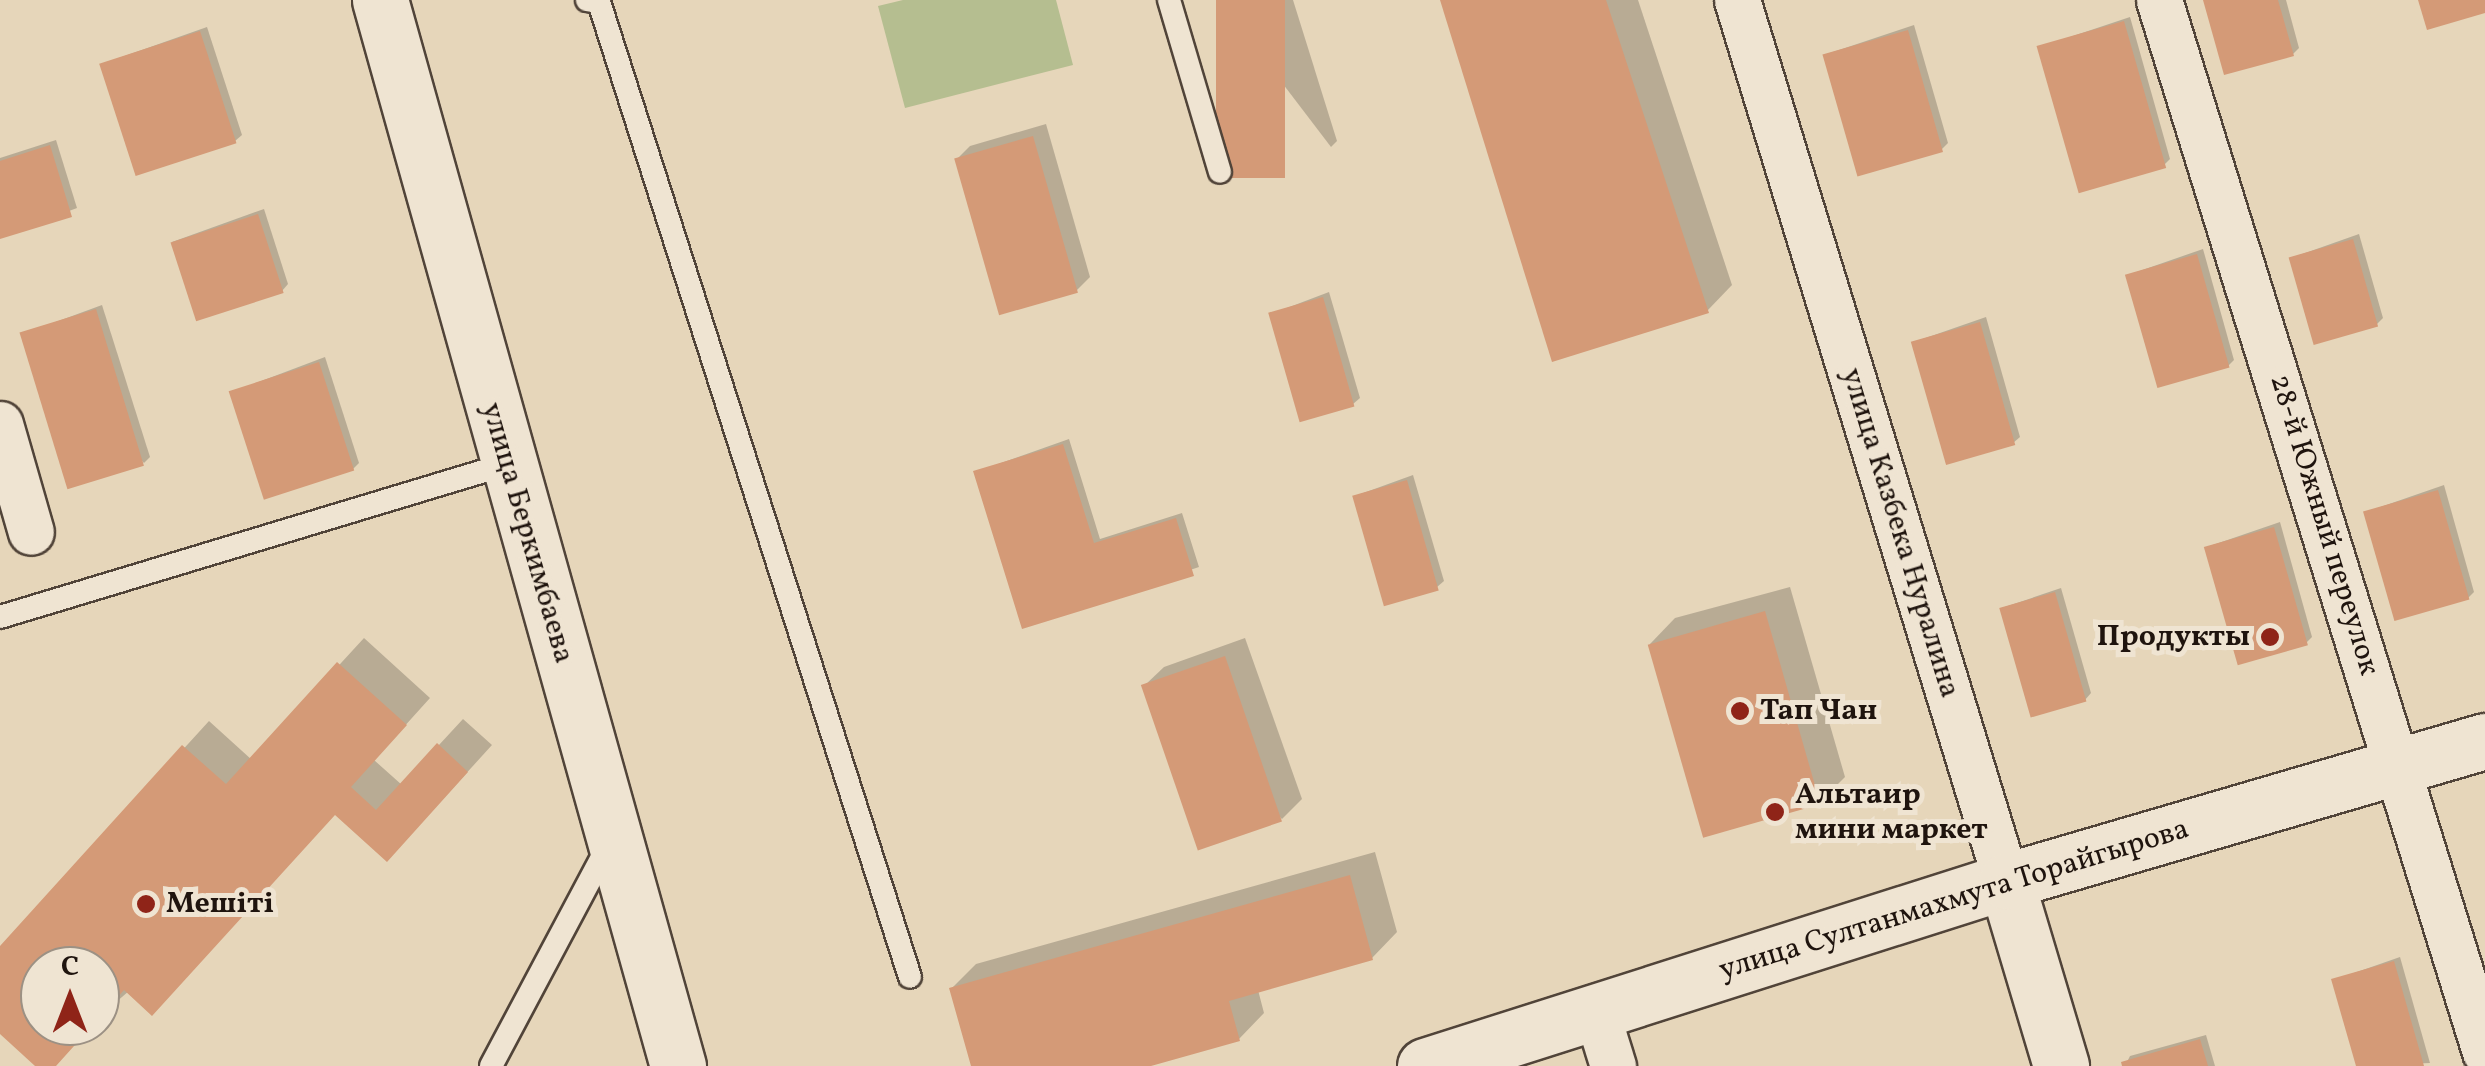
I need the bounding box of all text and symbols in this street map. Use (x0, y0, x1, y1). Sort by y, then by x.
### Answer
street label: улица Казбека Нуралина (1833, 364, 1967, 702)
street label: 28-й Южный переулок (2261, 370, 2387, 680)
street label: улица Беркимбаева (473, 399, 581, 667)
place label: Продукты (2097, 619, 2250, 655)
marker: Продукты (2259, 626, 2281, 648)
place label: Тап Чан (1760, 693, 1877, 729)
marker: Тап Чан (1729, 700, 1751, 722)
place label: Альтаир мини маркет (1795, 777, 1988, 848)
marker: Альтаир мини маркет (1764, 801, 1786, 823)
street label: улица Султанмахмута Торайгырова (1714, 811, 2194, 989)
place label: Мешіті (166, 886, 274, 922)
marker: Мешіті (135, 893, 157, 915)
north arrow (20, 946, 120, 1046)
text: С (61, 948, 79, 987)

